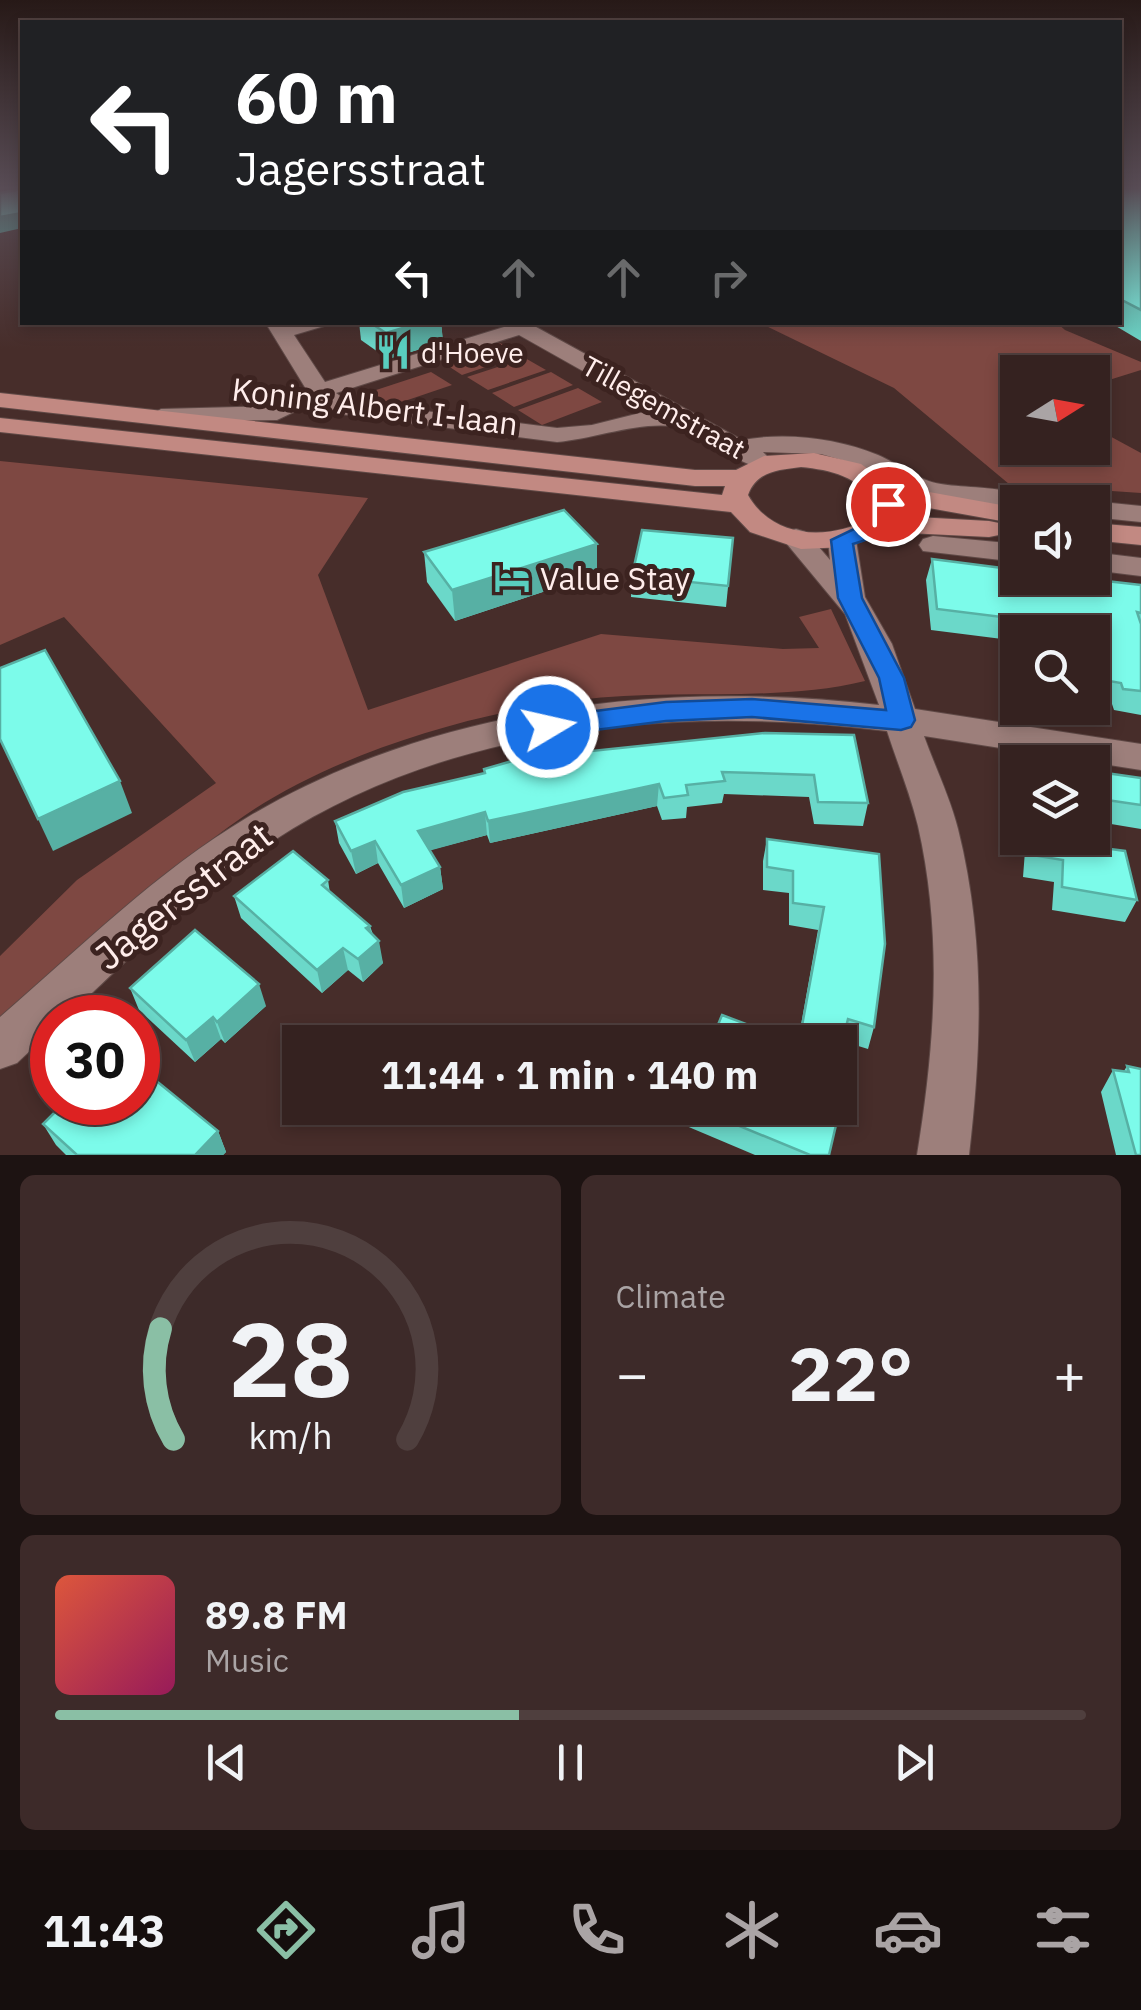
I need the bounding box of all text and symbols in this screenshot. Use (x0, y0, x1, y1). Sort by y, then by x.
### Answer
text: 60 m (235, 51, 398, 142)
icon: left (70, 60, 200, 190)
text: Jagersstraat (235, 139, 486, 197)
icon: left (386, 250, 441, 305)
icon: ahead (491, 250, 546, 305)
icon: ahead (596, 250, 651, 305)
icon: right (701, 250, 756, 305)
restaurant icon: d'Hoeve (374, 333, 412, 371)
place label: d'Hoeve (421, 334, 524, 371)
street label: Tillegemstraat (576, 347, 752, 467)
north arrow (1000, 355, 1110, 465)
map controls (1000, 355, 1110, 855)
street label: Koning Albert I-laan (230, 368, 520, 444)
pin (846, 462, 931, 547)
icon: arrive (861, 477, 916, 532)
button: sound (1000, 485, 1110, 595)
place label: Value Stay (540, 557, 690, 599)
hotel icon: Value Stay (493, 559, 531, 597)
button: search (1000, 615, 1110, 725)
position arrow (496, 675, 600, 779)
button: layers (1000, 745, 1110, 855)
street label: Jagersstraat (84, 810, 282, 980)
speed limit sign: 30 (30, 995, 160, 1125)
text: 11:44 · 1 min · 140 m (381, 1050, 758, 1099)
text: Climate (616, 1275, 726, 1317)
text: 28 (228, 1290, 353, 1426)
text: 22° (788, 1324, 913, 1422)
text: − (616, 1338, 649, 1409)
text: + (1053, 1338, 1086, 1409)
text: km/h (248, 1412, 332, 1459)
text: 89.8 FM (205, 1590, 348, 1639)
text: Music (205, 1639, 289, 1681)
icon: previous (199, 1735, 254, 1790)
icon: pause (543, 1735, 598, 1790)
icon: next (887, 1735, 942, 1790)
icon: directions (251, 1895, 321, 1965)
icon: music (406, 1895, 476, 1965)
icon: phone (562, 1895, 632, 1965)
icon: climate (717, 1895, 787, 1965)
icon: car (873, 1895, 943, 1965)
icon: filters (1028, 1895, 1098, 1965)
text: 11:43 (43, 1901, 166, 1959)

